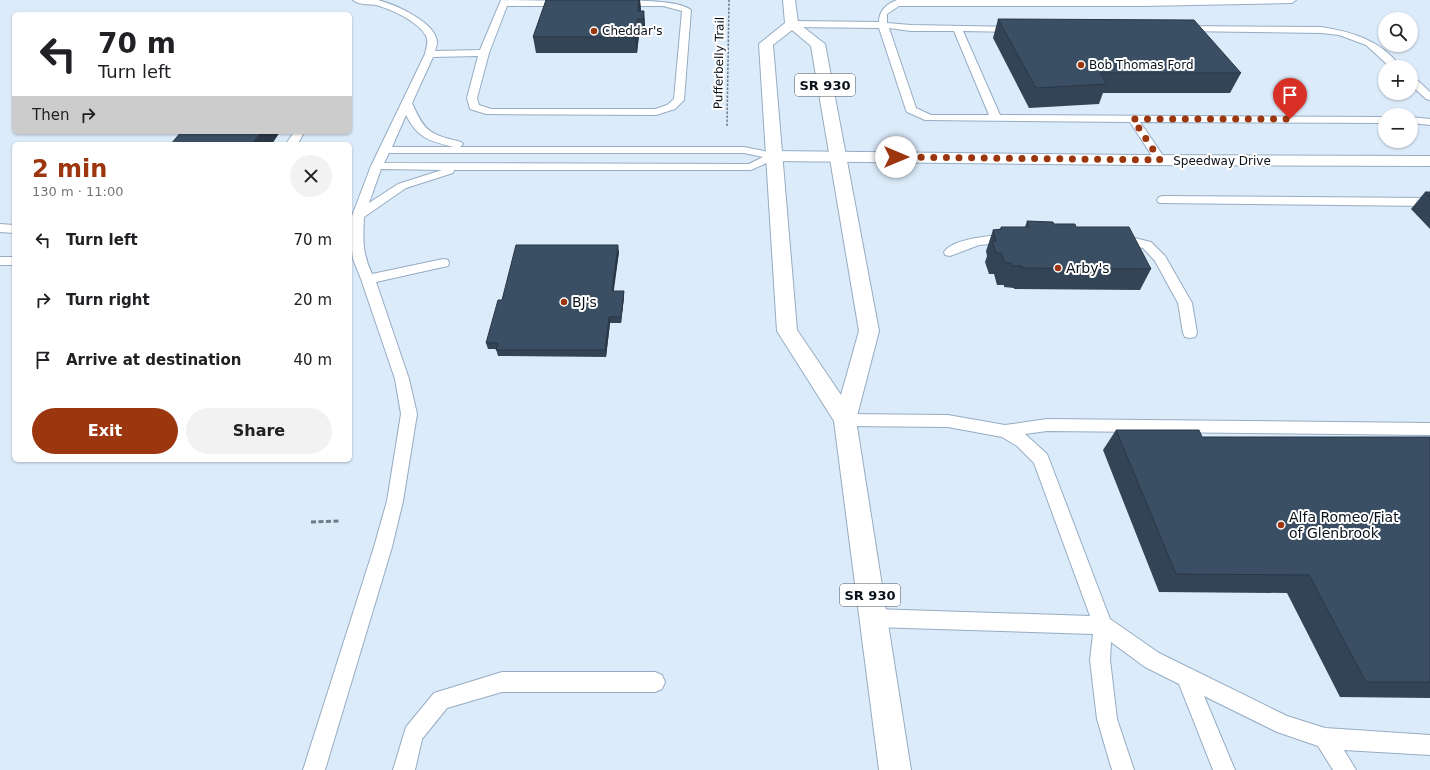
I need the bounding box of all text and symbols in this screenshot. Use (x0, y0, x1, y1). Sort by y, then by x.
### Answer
map controls (1378, 12, 1418, 148)
button: search (1378, 12, 1418, 52)
street label: Pufferbelly Trail (711, 17, 727, 109)
place label: Cheddar's (602, 24, 662, 38)
marker: Cheddar's (589, 26, 599, 36)
text: 70 m (98, 27, 176, 60)
icon: left (32, 28, 84, 80)
place label: Bob Thomas Ford (1089, 58, 1194, 72)
marker: Bob Thomas Ford (1076, 60, 1086, 70)
button: + (1378, 60, 1418, 100)
text: Turn left (98, 61, 171, 82)
road number: SR 930 (795, 74, 855, 96)
pin (1273, 78, 1307, 119)
icon: arrive (1279, 84, 1301, 106)
icon: right (77, 104, 99, 126)
text: Then (32, 106, 69, 124)
button: − (1378, 108, 1418, 148)
position arrow (875, 136, 917, 178)
street label: Speedway Drive (1173, 154, 1271, 168)
text: 2 min (32, 155, 107, 183)
button: close (290, 155, 332, 197)
text: 130 m · 11:00 (32, 184, 123, 199)
icon: left (32, 229, 54, 251)
text: Turn left (66, 231, 138, 249)
text: 70 m (294, 231, 332, 249)
place label: Arby's (1066, 260, 1110, 276)
marker: Arby's (1053, 263, 1063, 273)
icon: right (32, 289, 54, 311)
text: Turn right (66, 291, 150, 309)
text: 20 m (294, 291, 332, 309)
place label: BJ's (572, 294, 597, 310)
marker: BJ's (559, 297, 569, 307)
icon: arrive (32, 349, 54, 371)
text: Arrive at destination (66, 351, 241, 369)
text: 40 m (294, 351, 332, 369)
button: Exit (32, 408, 178, 454)
button: Share (186, 408, 332, 454)
place label: Alfa Romeo/Fiat of Glenbrook (1289, 509, 1399, 541)
marker: Alfa Romeo/Fiat of Glenbrook (1276, 520, 1286, 530)
road number: SR 930 (840, 584, 900, 606)

